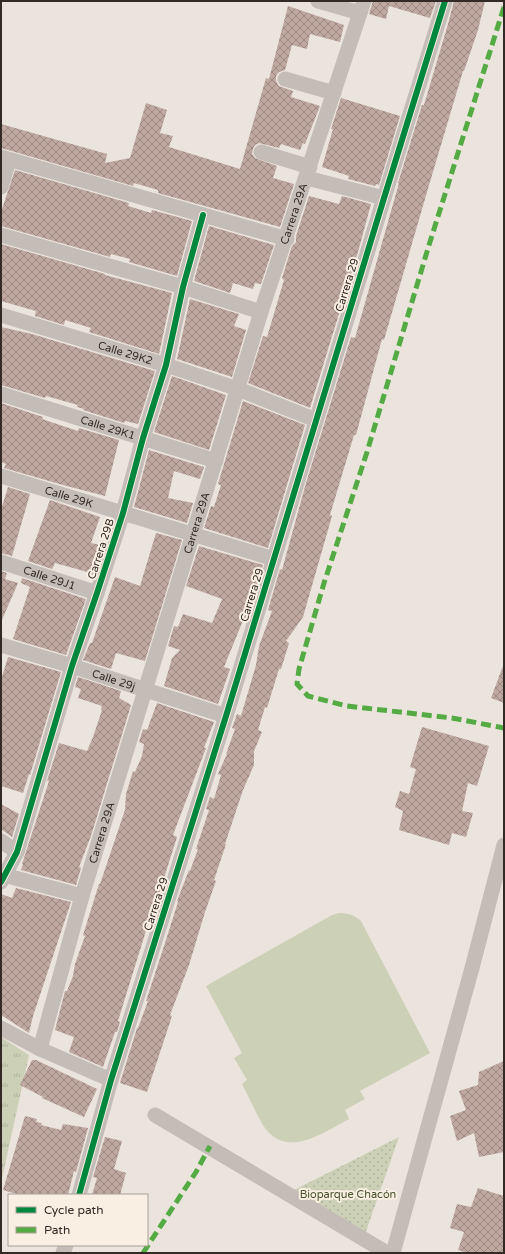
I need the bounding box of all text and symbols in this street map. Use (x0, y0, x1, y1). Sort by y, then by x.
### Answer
street label: Carrera 29A (277, 181, 310, 246)
street label: Carrera 29 (333, 257, 361, 313)
street label: Calle 29K2 (96, 338, 154, 367)
street label: Calle 29K1 (79, 413, 137, 442)
street label: Calle 29K (43, 483, 95, 510)
street label: Carrera 29A (181, 490, 212, 555)
street label: Carrera 29B (85, 517, 117, 581)
street label: Calle 29J1 (22, 563, 77, 592)
street label: Carrera 29 (238, 567, 266, 623)
street label: Calle 29j (90, 666, 137, 693)
street label: Carrera 29A (86, 800, 117, 865)
street label: Carrera 29 (141, 876, 171, 932)
park label: Bioparque Chacón (300, 1188, 396, 1201)
legend (8, 1194, 148, 1246)
text: Cycle path (44, 1203, 103, 1217)
text: Path (44, 1223, 70, 1237)

